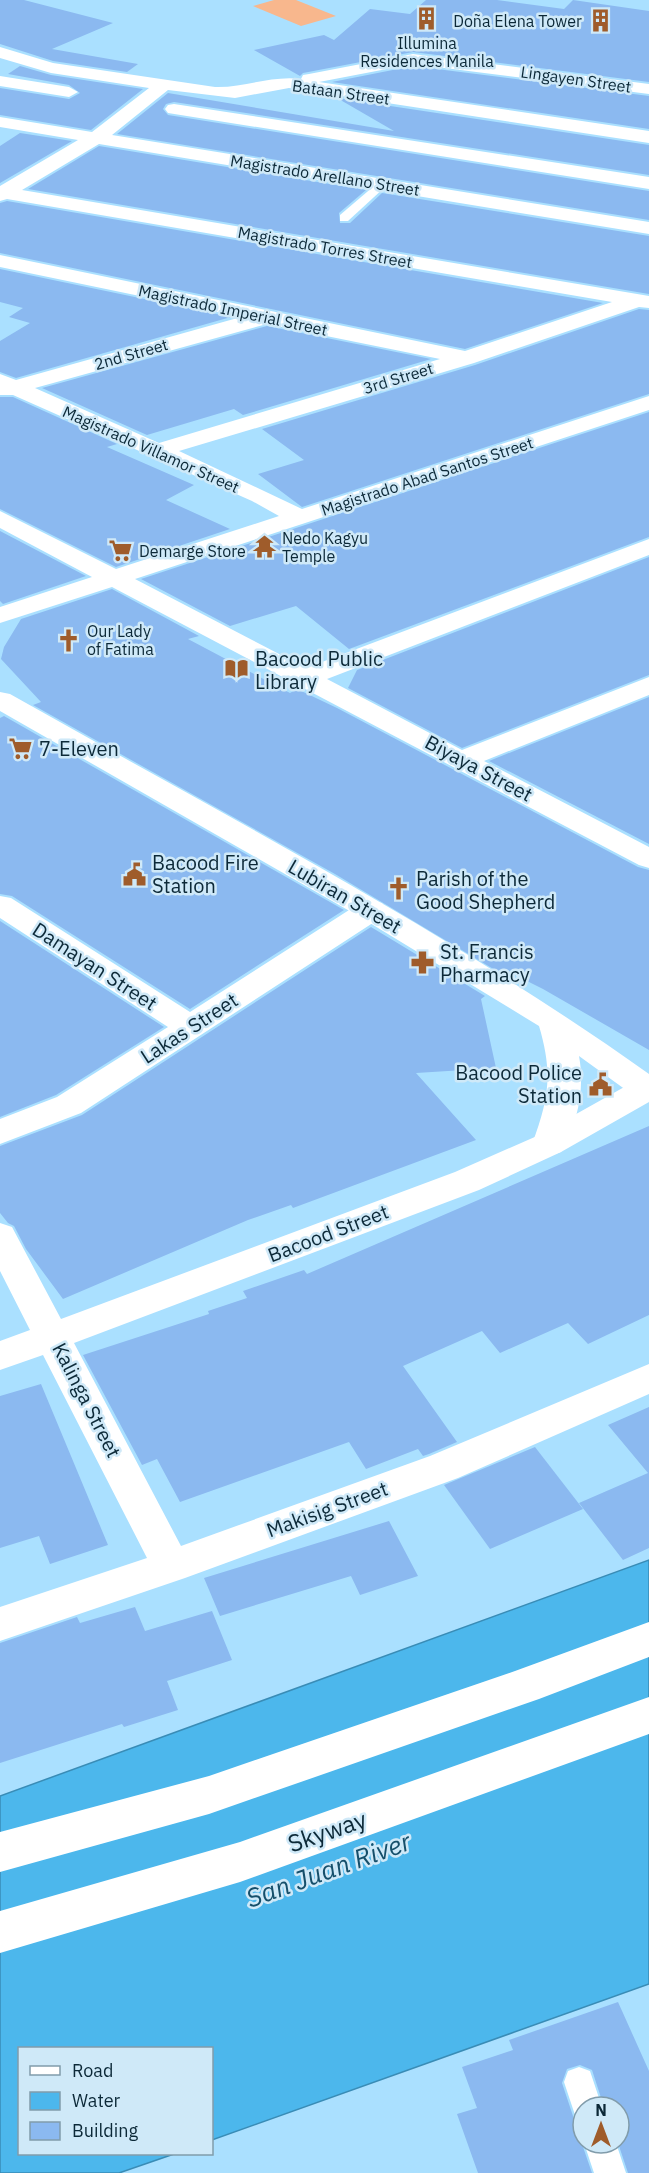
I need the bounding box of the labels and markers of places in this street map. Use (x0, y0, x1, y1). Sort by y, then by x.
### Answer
building icon: Illumina Residences Manila (414, 5, 440, 31)
building icon: Doña Elena Tower (587, 8, 613, 34)
place label: Doña Elena Tower (453, 11, 582, 31)
place label: Illumina Residences Manila (360, 33, 494, 71)
place label: Nedo Kagyu Temple (282, 528, 368, 566)
temple icon: Nedo Kagyu Temple (251, 534, 277, 560)
supermarket icon: Demarge Store (108, 538, 134, 564)
place label: Demarge Store (139, 541, 246, 561)
place label: Our Lady of Fatima (87, 621, 154, 659)
church icon: Our Lady of Fatima (56, 627, 82, 653)
place label: Bacood Public Library (255, 645, 383, 695)
library icon: Bacood Public Library (224, 656, 250, 682)
supermarket icon: 7-Eleven (8, 735, 34, 761)
place label: 7-Eleven (39, 735, 119, 762)
place label: Bacood Fire Station (152, 849, 259, 899)
public building icon: Bacood Fire Station (121, 861, 147, 887)
place label: Parish of the Good Shepherd (416, 865, 555, 915)
church icon: Parish of the Good Shepherd (385, 876, 411, 902)
place label: St. Francis Pharmacy (440, 938, 534, 988)
pharmacy icon: St. Francis Pharmacy (409, 949, 435, 975)
place label: Bacood Police Station (455, 1059, 582, 1109)
public building icon: Bacood Police Station (587, 1071, 613, 1097)

